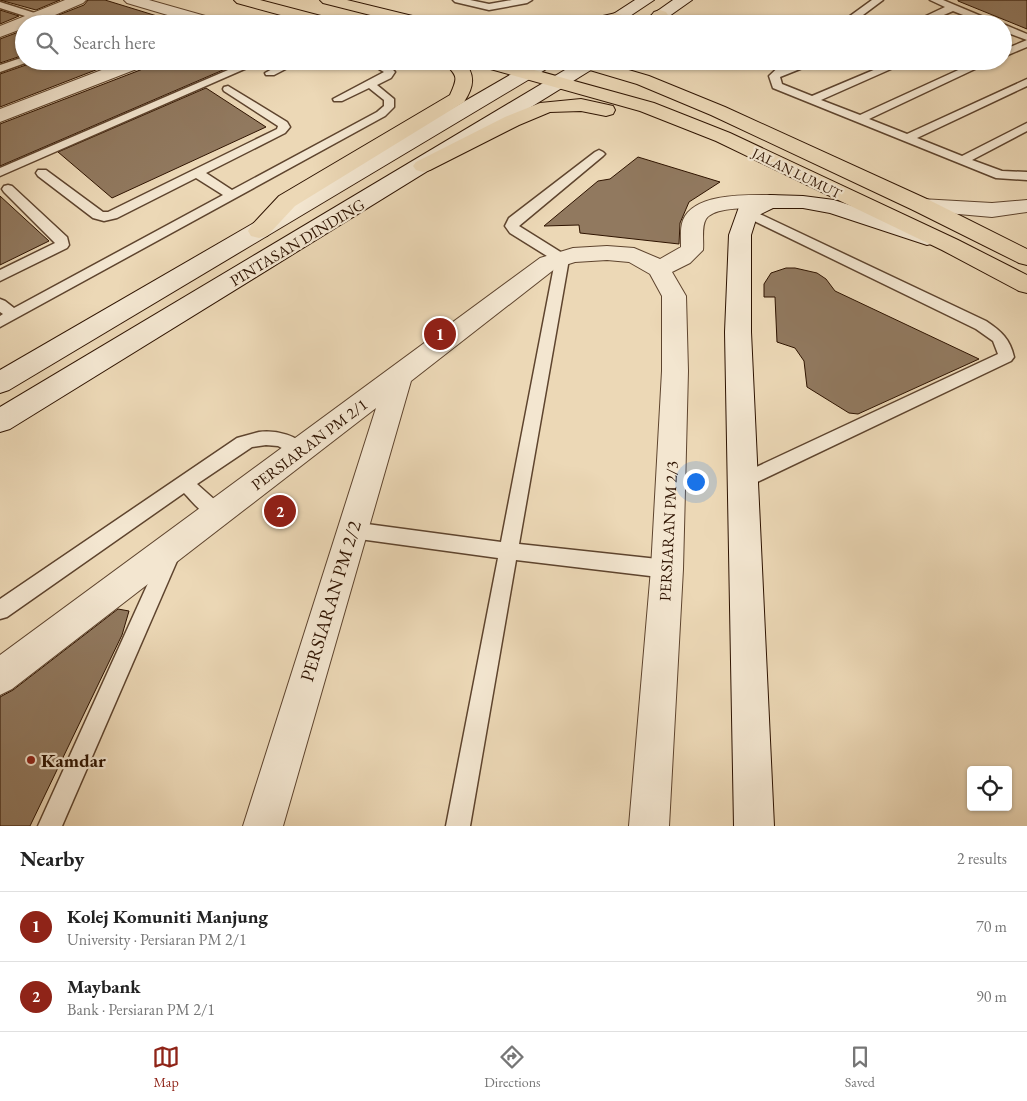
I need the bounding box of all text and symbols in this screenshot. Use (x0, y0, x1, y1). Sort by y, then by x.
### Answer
search box (15, 15, 1012, 70)
icon: search (33, 29, 61, 57)
text: Search here (73, 30, 155, 55)
street label: JALAN LUMUT (749, 143, 845, 203)
street label: PINTASAN DINDING (226, 194, 369, 291)
pin: 1 (424, 315, 456, 353)
street label: PERSIARAN PM 2/1 (247, 394, 372, 495)
street label: PERSIARAN PM 2/3 (654, 460, 683, 602)
your location (683, 469, 709, 495)
pin: 2 (264, 492, 296, 530)
street label: PERSIARAN PM 2/2 (294, 518, 367, 685)
place label: Kamdar (41, 748, 106, 773)
marker: Kamdar (25, 754, 37, 766)
map controls (967, 766, 1012, 811)
button: locate (967, 766, 1012, 811)
text: Nearby (20, 845, 84, 872)
text: 2 results (957, 848, 1007, 869)
text: Kolej Komuniti Manjung (67, 904, 268, 929)
text: 1 (32, 916, 40, 937)
text: 70 m (976, 916, 1007, 937)
text: University · Persiaran PM 2/1 (67, 929, 247, 950)
text: Maybank (67, 974, 141, 999)
text: 2 (32, 986, 40, 1007)
text: 90 m (976, 986, 1007, 1007)
text: Bank · Persiaran PM 2/1 (67, 999, 215, 1020)
tab: Map (152, 1043, 180, 1091)
tab: Directions (484, 1043, 541, 1091)
tab: Saved (845, 1043, 875, 1091)

